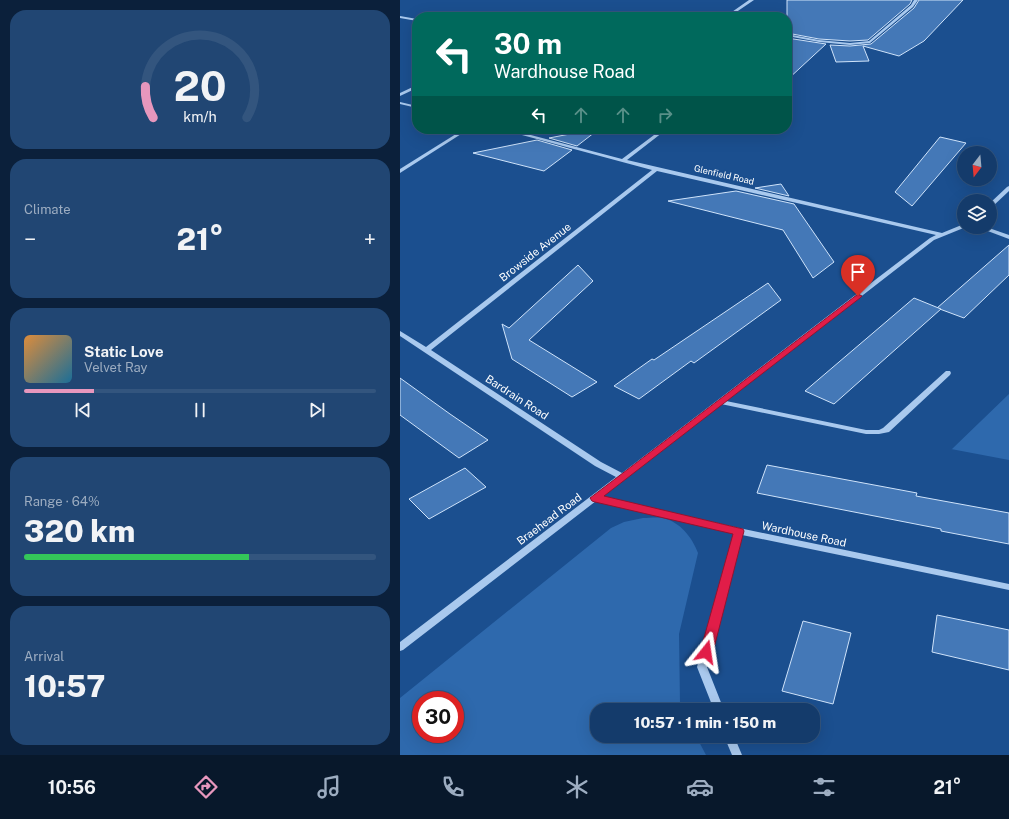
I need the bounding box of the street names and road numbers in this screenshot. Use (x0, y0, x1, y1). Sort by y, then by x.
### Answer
street label: Glenfield Road (693, 162, 755, 187)
street label: Browside Avenue (497, 220, 573, 284)
street label: Bardrain Road (483, 372, 551, 422)
street label: Braehead Road (514, 491, 584, 547)
street label: Wardhouse Road (761, 519, 847, 549)

